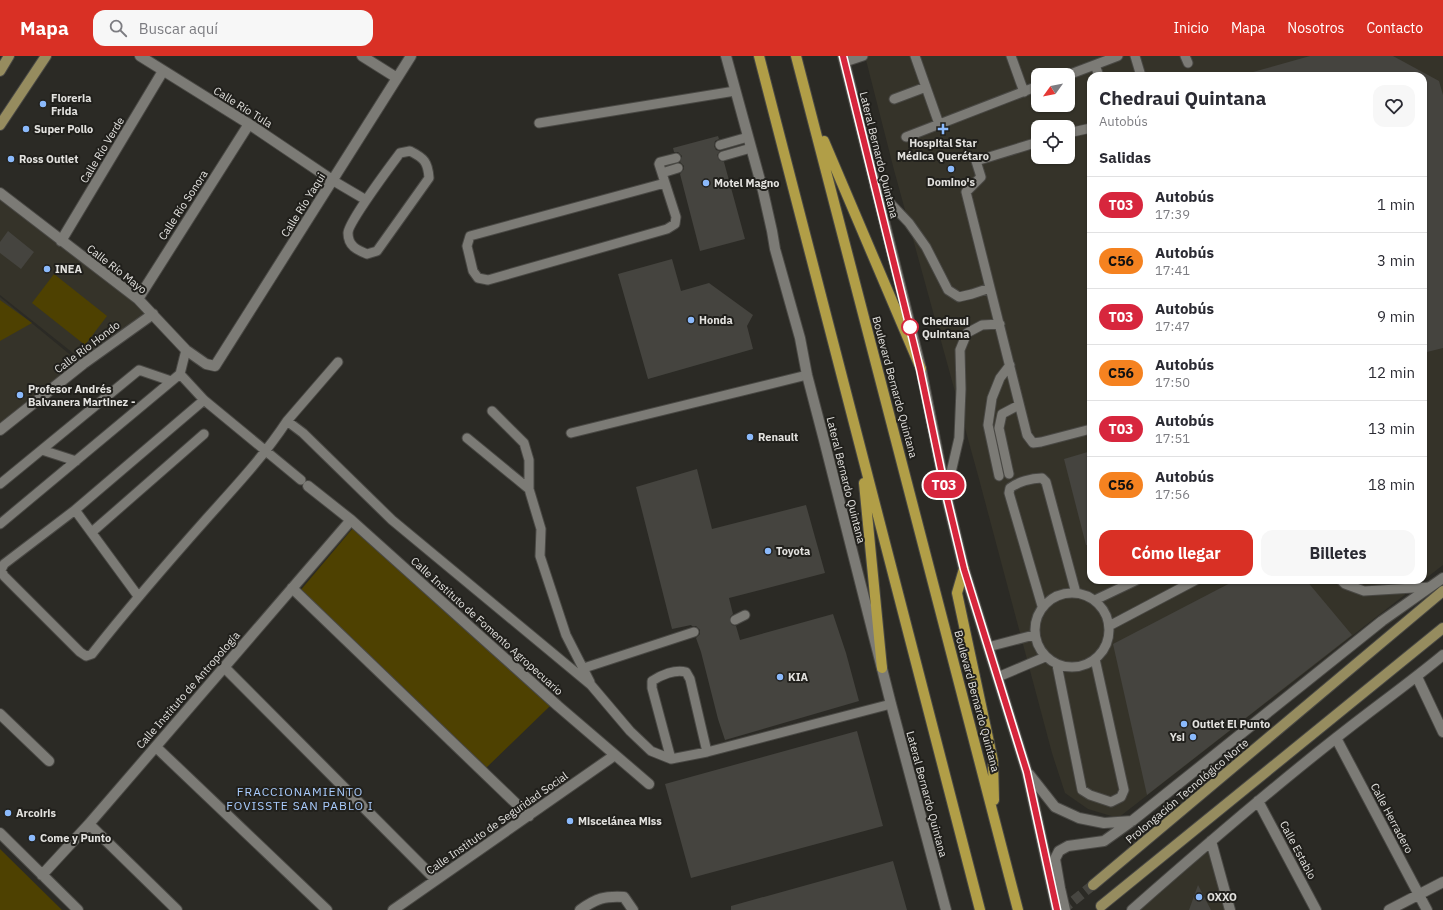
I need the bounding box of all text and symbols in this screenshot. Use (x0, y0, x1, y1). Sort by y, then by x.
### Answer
search box (93, 10, 373, 46)
text: Mapa (20, 16, 69, 40)
icon: search (107, 17, 129, 39)
text: Buscar aquí (139, 19, 218, 38)
text: Inicio (1173, 19, 1209, 37)
text: Mapa (1231, 19, 1265, 37)
text: Nosotros (1287, 19, 1344, 37)
text: Contacto (1366, 19, 1423, 37)
north arrow (1031, 68, 1075, 112)
map controls (1031, 68, 1075, 164)
street label: Calle Río Tula (211, 83, 275, 131)
button: heart (1373, 85, 1415, 127)
text: Chedraui Quintana (1099, 86, 1266, 110)
street label: Lateral Bernardo Quintana (856, 90, 902, 220)
place label: Floreria Frida (51, 91, 91, 118)
marker: Floreria Frida (38, 99, 48, 109)
text: Autobús (1099, 113, 1148, 130)
street label: Calle Río Verde (77, 114, 127, 186)
button: locate (1031, 120, 1075, 164)
place label: Super Pollo (34, 122, 93, 136)
marker: Hospital Star Médica Querétaro (937, 123, 949, 135)
marker: Super Pollo (21, 124, 31, 134)
place label: Hospital Star Médica Querétaro (897, 136, 989, 163)
text: Salidas (1099, 148, 1151, 167)
place label: Ross Outlet (19, 152, 78, 166)
marker: Ross Outlet (6, 154, 16, 164)
marker: Domino's (946, 164, 956, 174)
street label: Calle Río Sonora (155, 167, 211, 243)
street label: Calle Río Yaqui (278, 170, 328, 240)
place label: Domino's (927, 175, 975, 189)
place label: Motel Magno (714, 176, 780, 190)
marker: Motel Magno (701, 178, 711, 188)
text: Autobús (1155, 187, 1214, 206)
text: 1 min (1377, 195, 1415, 214)
text: T03 (1109, 196, 1133, 214)
text: 17:39 (1155, 206, 1190, 223)
street label: Calle Río Mayo (84, 241, 150, 297)
text: Autobús (1155, 243, 1214, 262)
text: 3 min (1377, 251, 1415, 270)
text: C56 (1108, 252, 1134, 270)
place label: INEA (55, 262, 82, 276)
text: 17:41 (1155, 262, 1190, 279)
marker: INEA (42, 264, 52, 274)
text: Autobús (1155, 299, 1214, 318)
text: 9 min (1377, 307, 1415, 326)
text: T03 (1109, 308, 1133, 326)
place label: Honda (699, 313, 733, 327)
place label: Chedraui Quintana (922, 314, 969, 341)
marker: Honda (686, 315, 696, 325)
street label: Boulevard Bernardo Quintana (869, 315, 921, 459)
street label: Calle Río Hondo (51, 318, 123, 376)
marker: Chedraui Quintana (901, 318, 919, 336)
text: 17:47 (1155, 318, 1190, 335)
text: Autobús (1155, 355, 1214, 374)
text: 12 min (1368, 363, 1415, 382)
text: C56 (1108, 364, 1134, 382)
text: 17:50 (1155, 374, 1190, 391)
place label: Profesor Andrés Balvanera Martinez - (28, 382, 135, 409)
marker: Profesor Andrés Balvanera Martinez - (15, 390, 25, 400)
text: Autobús (1155, 411, 1214, 430)
street label: Lateral Bernardo Quintana (823, 415, 869, 545)
text: 13 min (1368, 419, 1415, 438)
text: T03 (1109, 420, 1133, 438)
place label: Renault (758, 430, 798, 444)
text: 17:51 (1155, 430, 1190, 447)
marker: Renault (745, 432, 755, 442)
text: Autobús (1155, 467, 1214, 486)
line badge: T03 (921, 472, 967, 498)
text: 18 min (1368, 475, 1415, 494)
text: T03 (932, 476, 956, 494)
text: C56 (1108, 476, 1134, 494)
text: 17:56 (1155, 486, 1190, 503)
button: Cómo llegar (1099, 530, 1253, 576)
button: Billetes (1261, 530, 1415, 576)
place label: Toyota (776, 544, 810, 558)
marker: Toyota (763, 546, 773, 556)
street label: Calle Instituto de Fomento Agropecuario (408, 554, 566, 698)
street label: Calle Instituto de Antropología (133, 628, 243, 752)
street label: Boulevard Bernardo Quintana (951, 629, 1003, 773)
place label: KIA (788, 670, 808, 684)
marker: KIA (775, 672, 785, 682)
place label: Outlet El Punto (1192, 717, 1270, 731)
marker: Outlet El Punto (1179, 719, 1189, 729)
street label: Lateral Bernardo Quintana (903, 729, 951, 859)
place label: Ysi (1170, 730, 1185, 744)
marker: Ysi (1188, 732, 1198, 742)
street label: Prolongación Tecnológico Norte (1123, 735, 1251, 847)
street label: Calle Instituto de Seguridad Social (423, 769, 571, 877)
street label: Calle Herradero (1368, 780, 1416, 856)
district label: FRACCIONAMIENTO FOVISSTE SAN PABLO I (226, 784, 374, 813)
place label: Arcoiris (16, 806, 56, 820)
marker: Arcoiris (3, 808, 13, 818)
place label: Miscelánea Miss (578, 814, 662, 828)
marker: Miscelánea Miss (565, 816, 575, 826)
street label: Calle Establo (1277, 818, 1319, 882)
place label: Come y Punto (40, 831, 111, 845)
marker: Come y Punto (27, 833, 37, 843)
place label: OXXO (1207, 890, 1237, 904)
marker: OXXO (1194, 892, 1204, 902)

